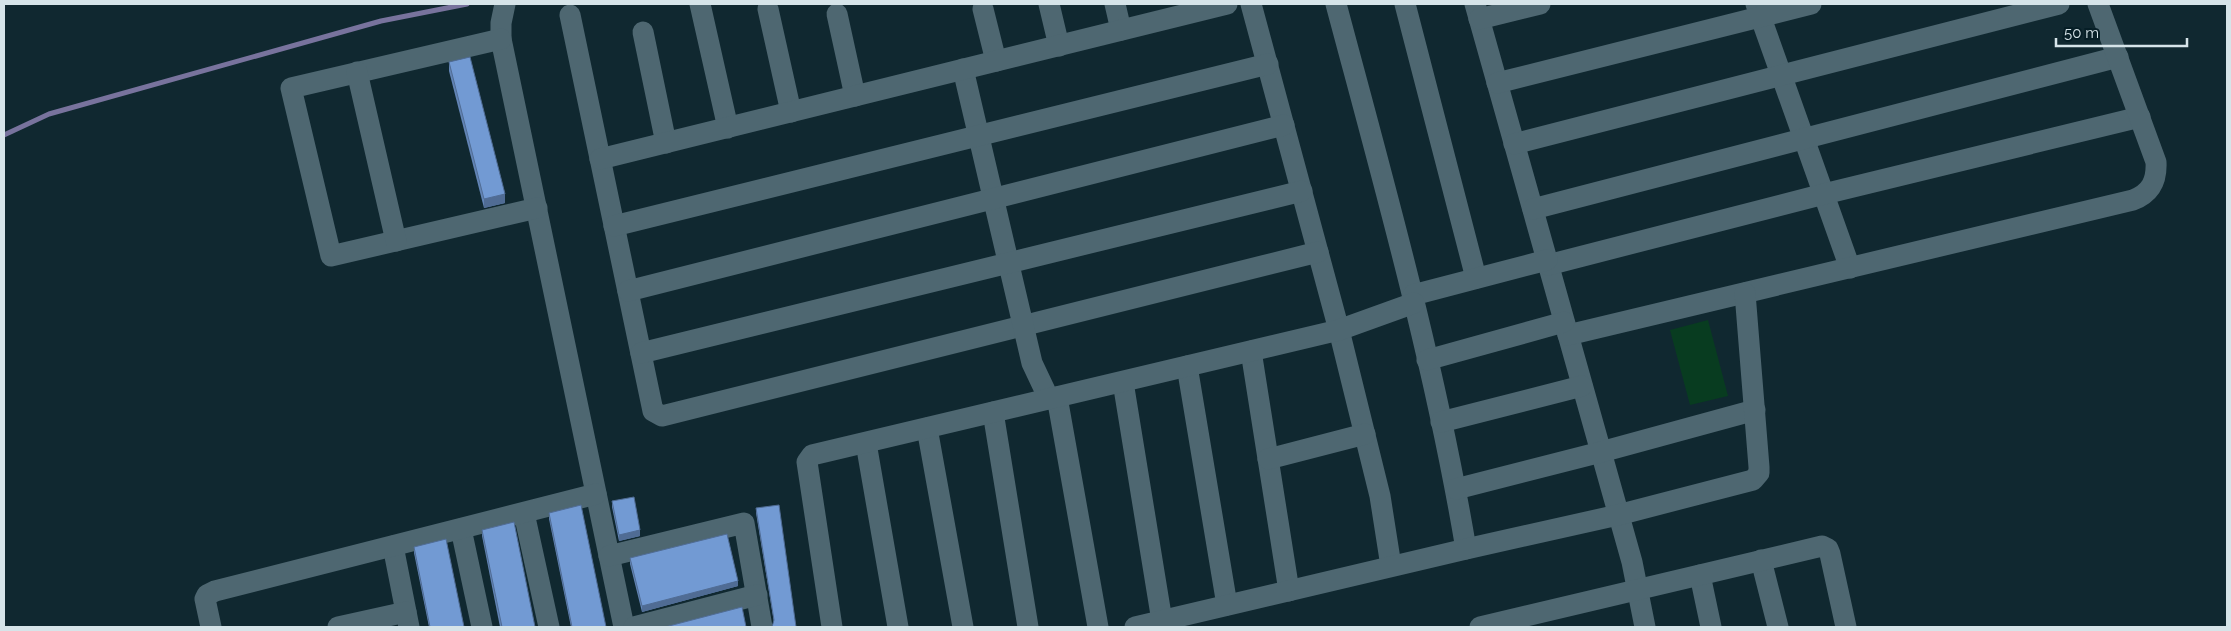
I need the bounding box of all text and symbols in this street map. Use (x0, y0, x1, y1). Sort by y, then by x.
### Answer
scale bar (2056, 15, 2187, 47)
text: 50 m (2064, 24, 2099, 42)

